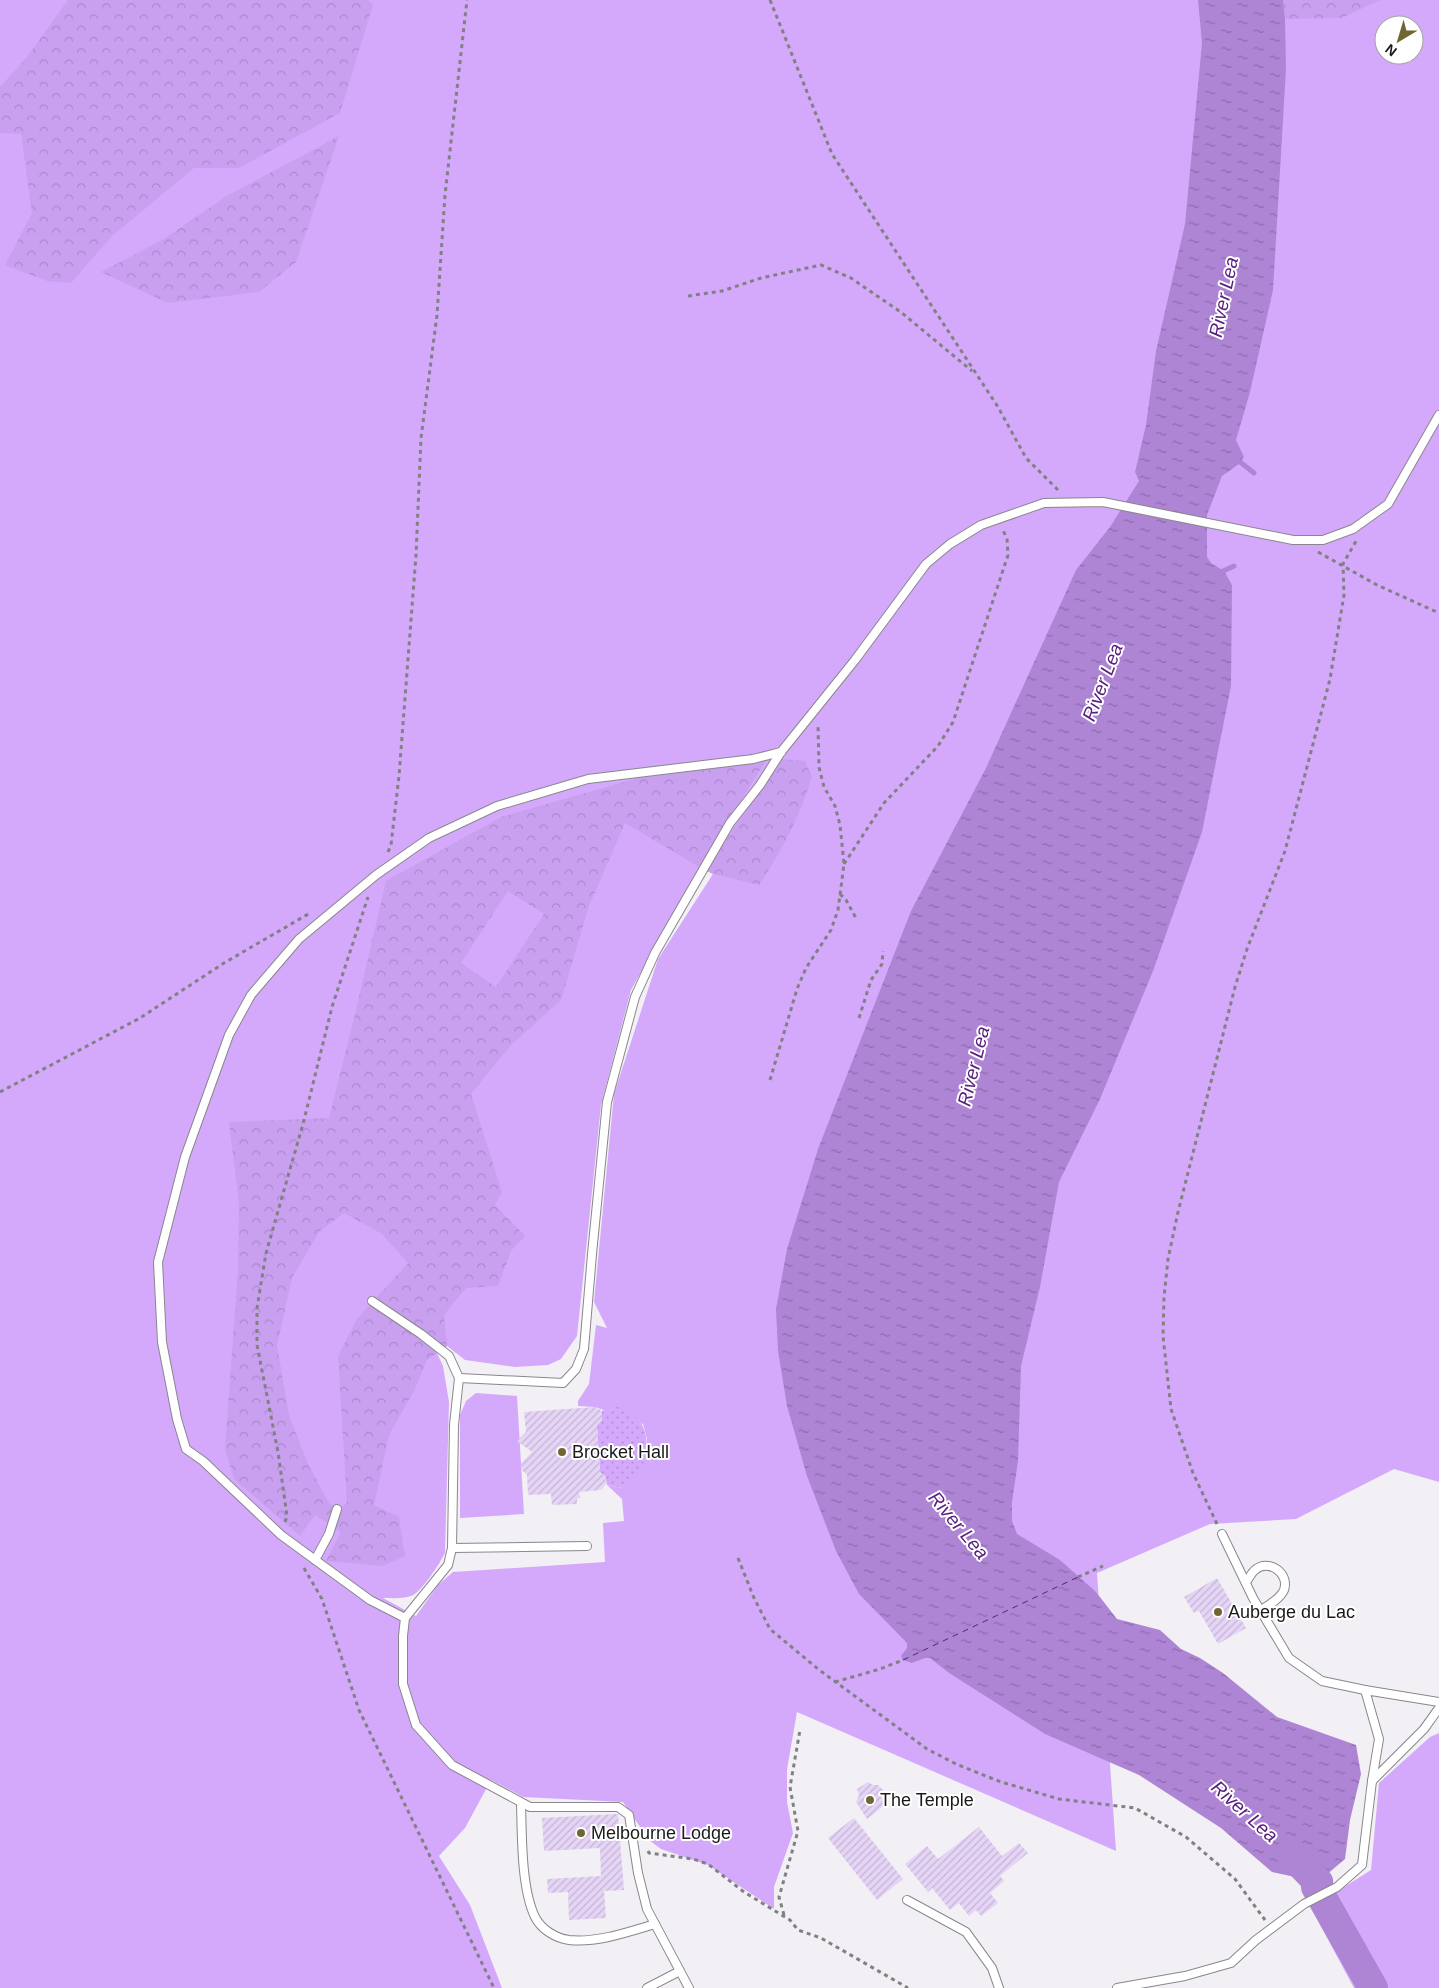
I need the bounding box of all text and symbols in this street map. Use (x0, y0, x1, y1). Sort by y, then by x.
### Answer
north arrow (1374, 15, 1424, 65)
text: N (1382, 41, 1400, 60)
water label: River Lea (1205, 255, 1242, 339)
water label: River Lea (1078, 640, 1127, 724)
water label: River Lea (953, 1024, 994, 1108)
place label: Brocket Hall (572, 1442, 669, 1462)
marker: Brocket Hall (556, 1446, 568, 1458)
water label: River Lea (924, 1487, 993, 1563)
place label: Auberge du Lac (1228, 1602, 1355, 1622)
marker: Auberge du Lac (1212, 1606, 1224, 1618)
water label: River Lea (1207, 1776, 1282, 1846)
place label: The Temple (880, 1790, 974, 1810)
marker: The Temple (864, 1794, 876, 1806)
place label: Melbourne Lodge (591, 1823, 731, 1843)
marker: Melbourne Lodge (575, 1827, 587, 1839)

